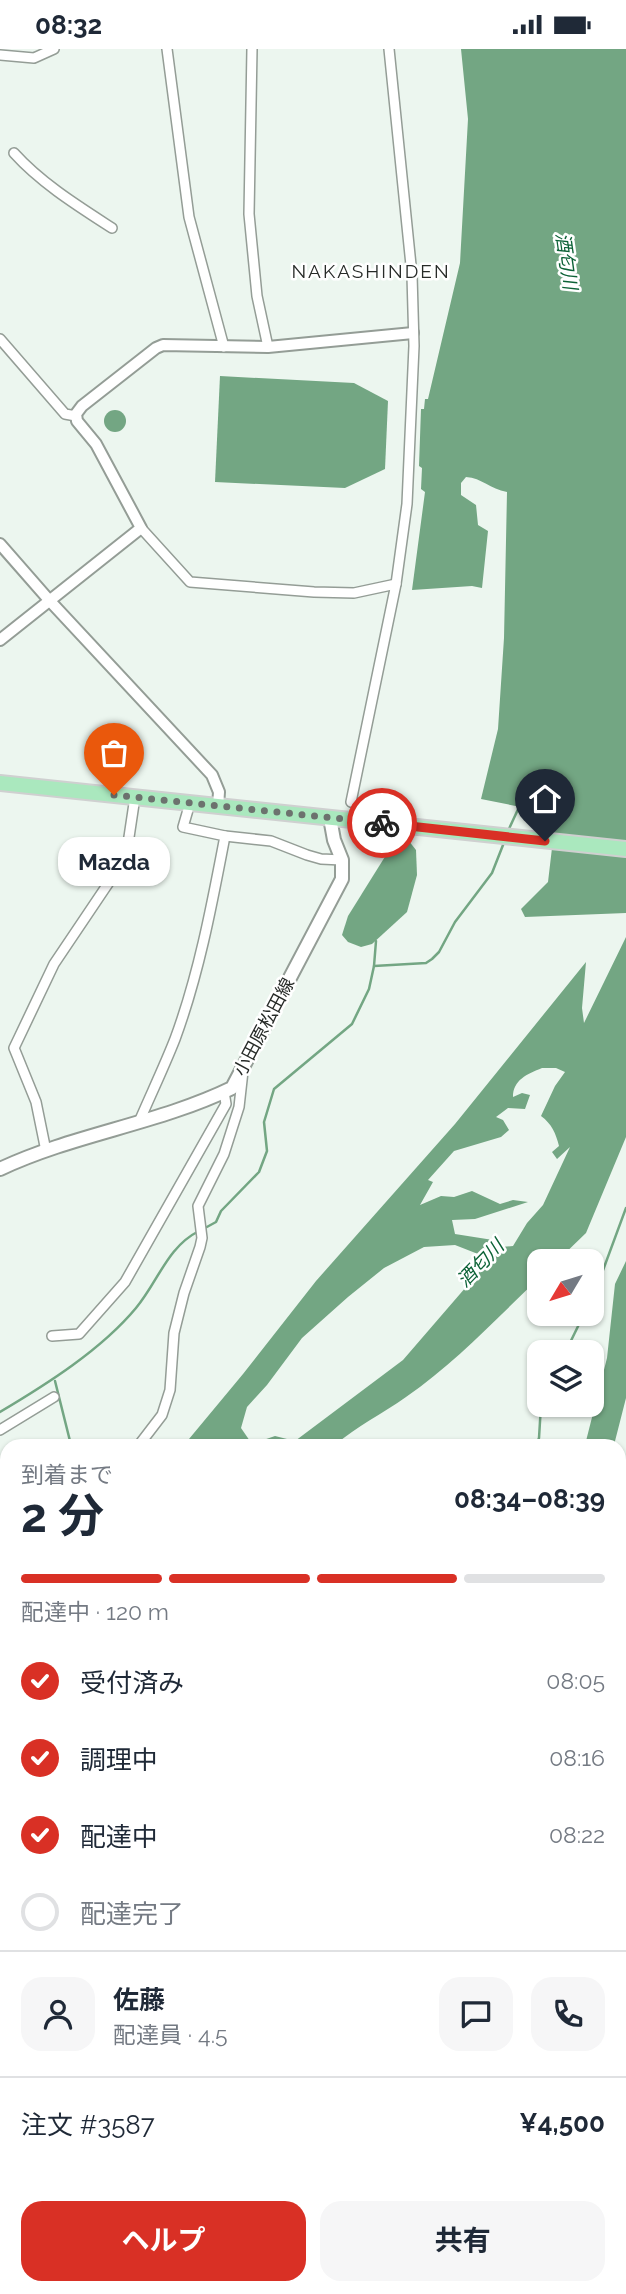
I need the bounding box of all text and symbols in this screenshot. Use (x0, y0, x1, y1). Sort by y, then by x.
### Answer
text: 08:32 (35, 10, 102, 40)
water label: 酒匂川 (552, 231, 582, 293)
district label: NAKASHINDEN (291, 260, 451, 282)
pin (84, 723, 144, 795)
icon: bag (95, 734, 133, 772)
pin (515, 769, 575, 841)
icon: home (526, 780, 564, 818)
courier (347, 788, 417, 858)
icon: bike (363, 804, 401, 842)
callout: Mazda (58, 837, 170, 886)
text: Mazda (78, 848, 150, 875)
street label: 小田原松田線 (229, 974, 298, 1079)
water label: 酒匂川 (452, 1233, 509, 1291)
north arrow (527, 1249, 604, 1327)
map controls (527, 1249, 604, 1417)
button: layers (527, 1340, 604, 1417)
text: 到着まで (21, 1461, 113, 1488)
text: 08:34–08:39 (454, 1484, 605, 1514)
text: 2 分 (21, 1489, 104, 1543)
text: 配達中 · 120 m (21, 1598, 169, 1625)
icon: check (21, 1662, 59, 1700)
text: 08:05 (546, 1667, 605, 1694)
text: 受付済み (80, 1668, 184, 1698)
icon: check (21, 1739, 59, 1777)
text: 08:16 (549, 1744, 605, 1771)
text: 調理中 (80, 1745, 158, 1775)
icon: check (21, 1816, 59, 1854)
text: 08:22 (549, 1821, 605, 1848)
text: 配達中 (80, 1822, 158, 1852)
text: 配達完了 (80, 1899, 184, 1929)
button: person (21, 1977, 95, 2051)
button: chat (439, 1977, 513, 2051)
button: phone (531, 1977, 605, 2051)
text: 佐藤 (113, 1985, 165, 2015)
text: 配達員 · 4.5 (113, 2021, 228, 2048)
text: ¥4,500 (519, 2108, 605, 2138)
text: 注文 #3587 (21, 2110, 155, 2140)
button: ヘルプ (21, 2201, 306, 2281)
button: 共有 (320, 2201, 605, 2281)

